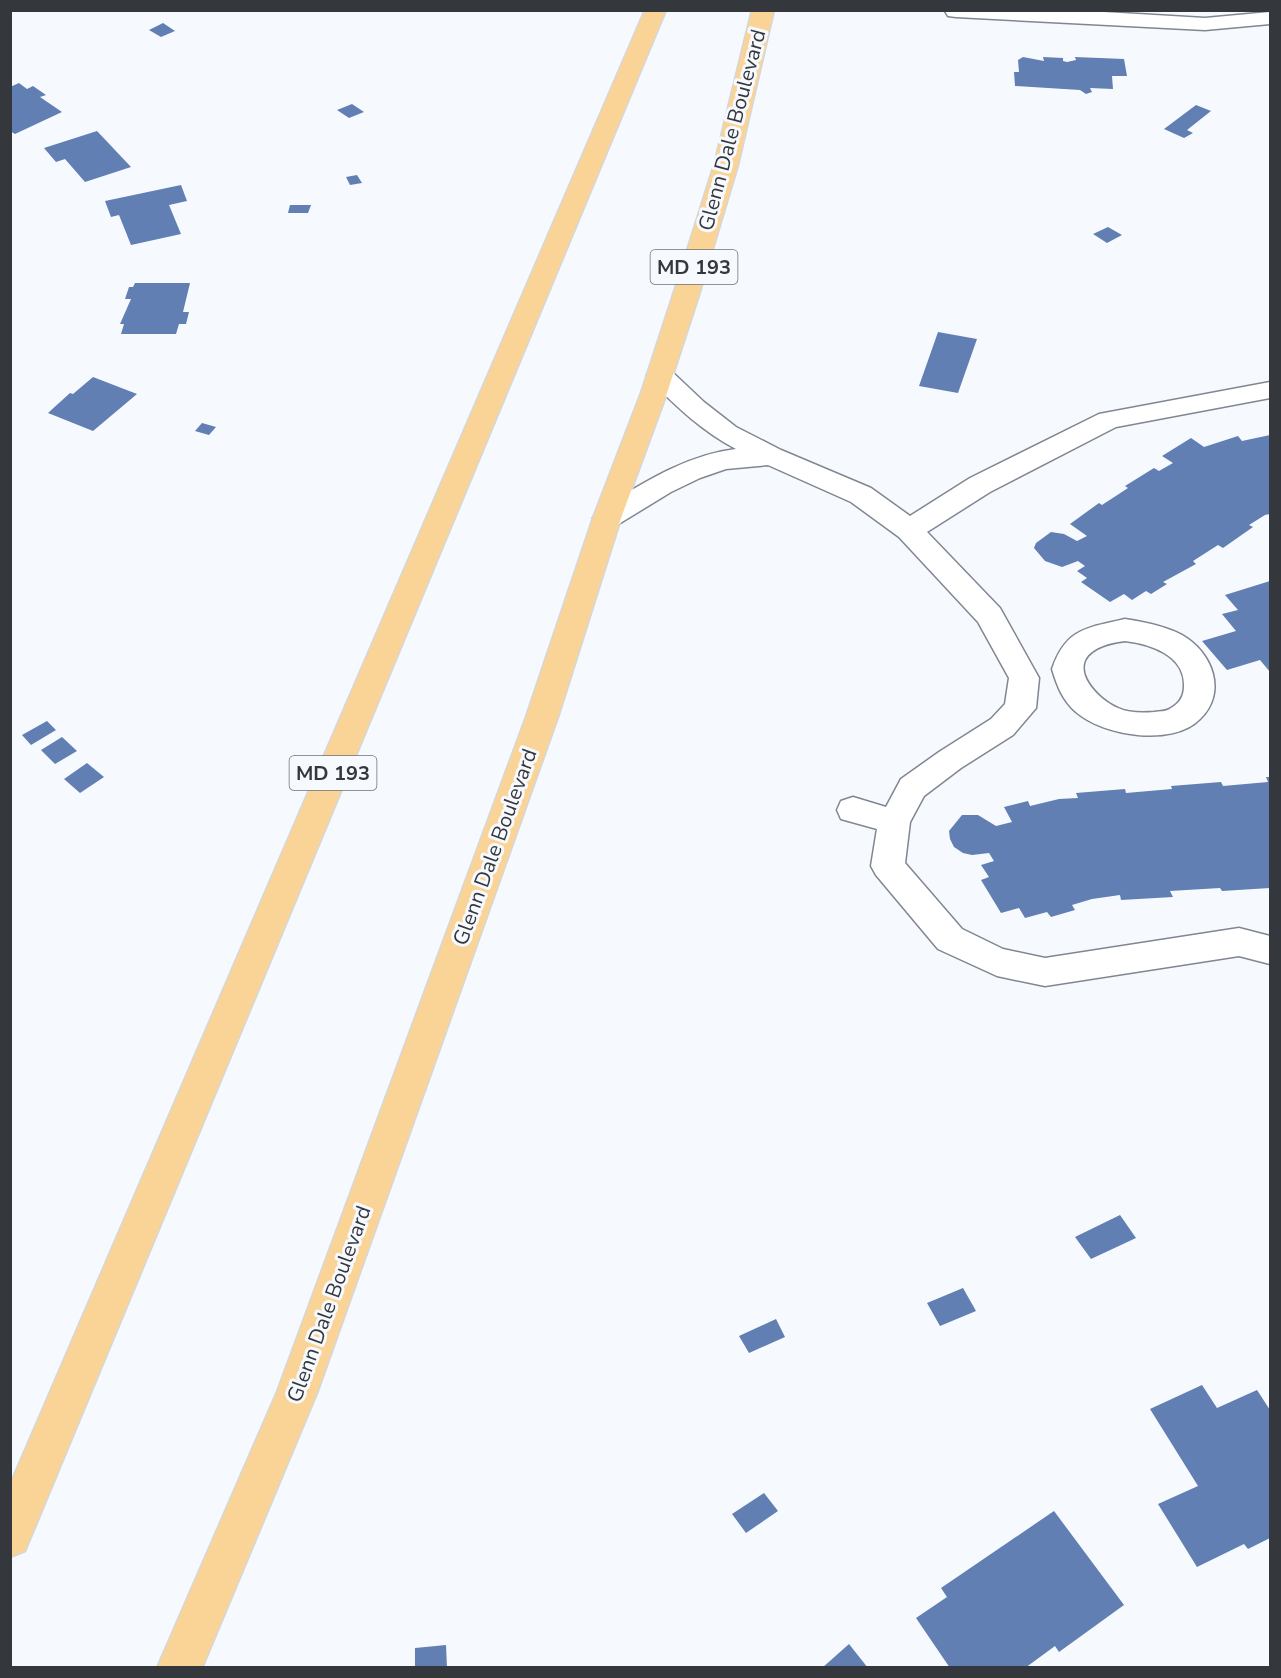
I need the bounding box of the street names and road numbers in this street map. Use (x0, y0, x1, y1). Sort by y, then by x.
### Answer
street label: Glenn Dale Boulevard (692, 26, 772, 234)
road number: MD 193 (650, 250, 738, 284)
street label: Glenn Dale Boulevard (446, 745, 544, 949)
road number: MD 193 (290, 756, 376, 790)
street label: Glenn Dale Boulevard (280, 1202, 378, 1406)

